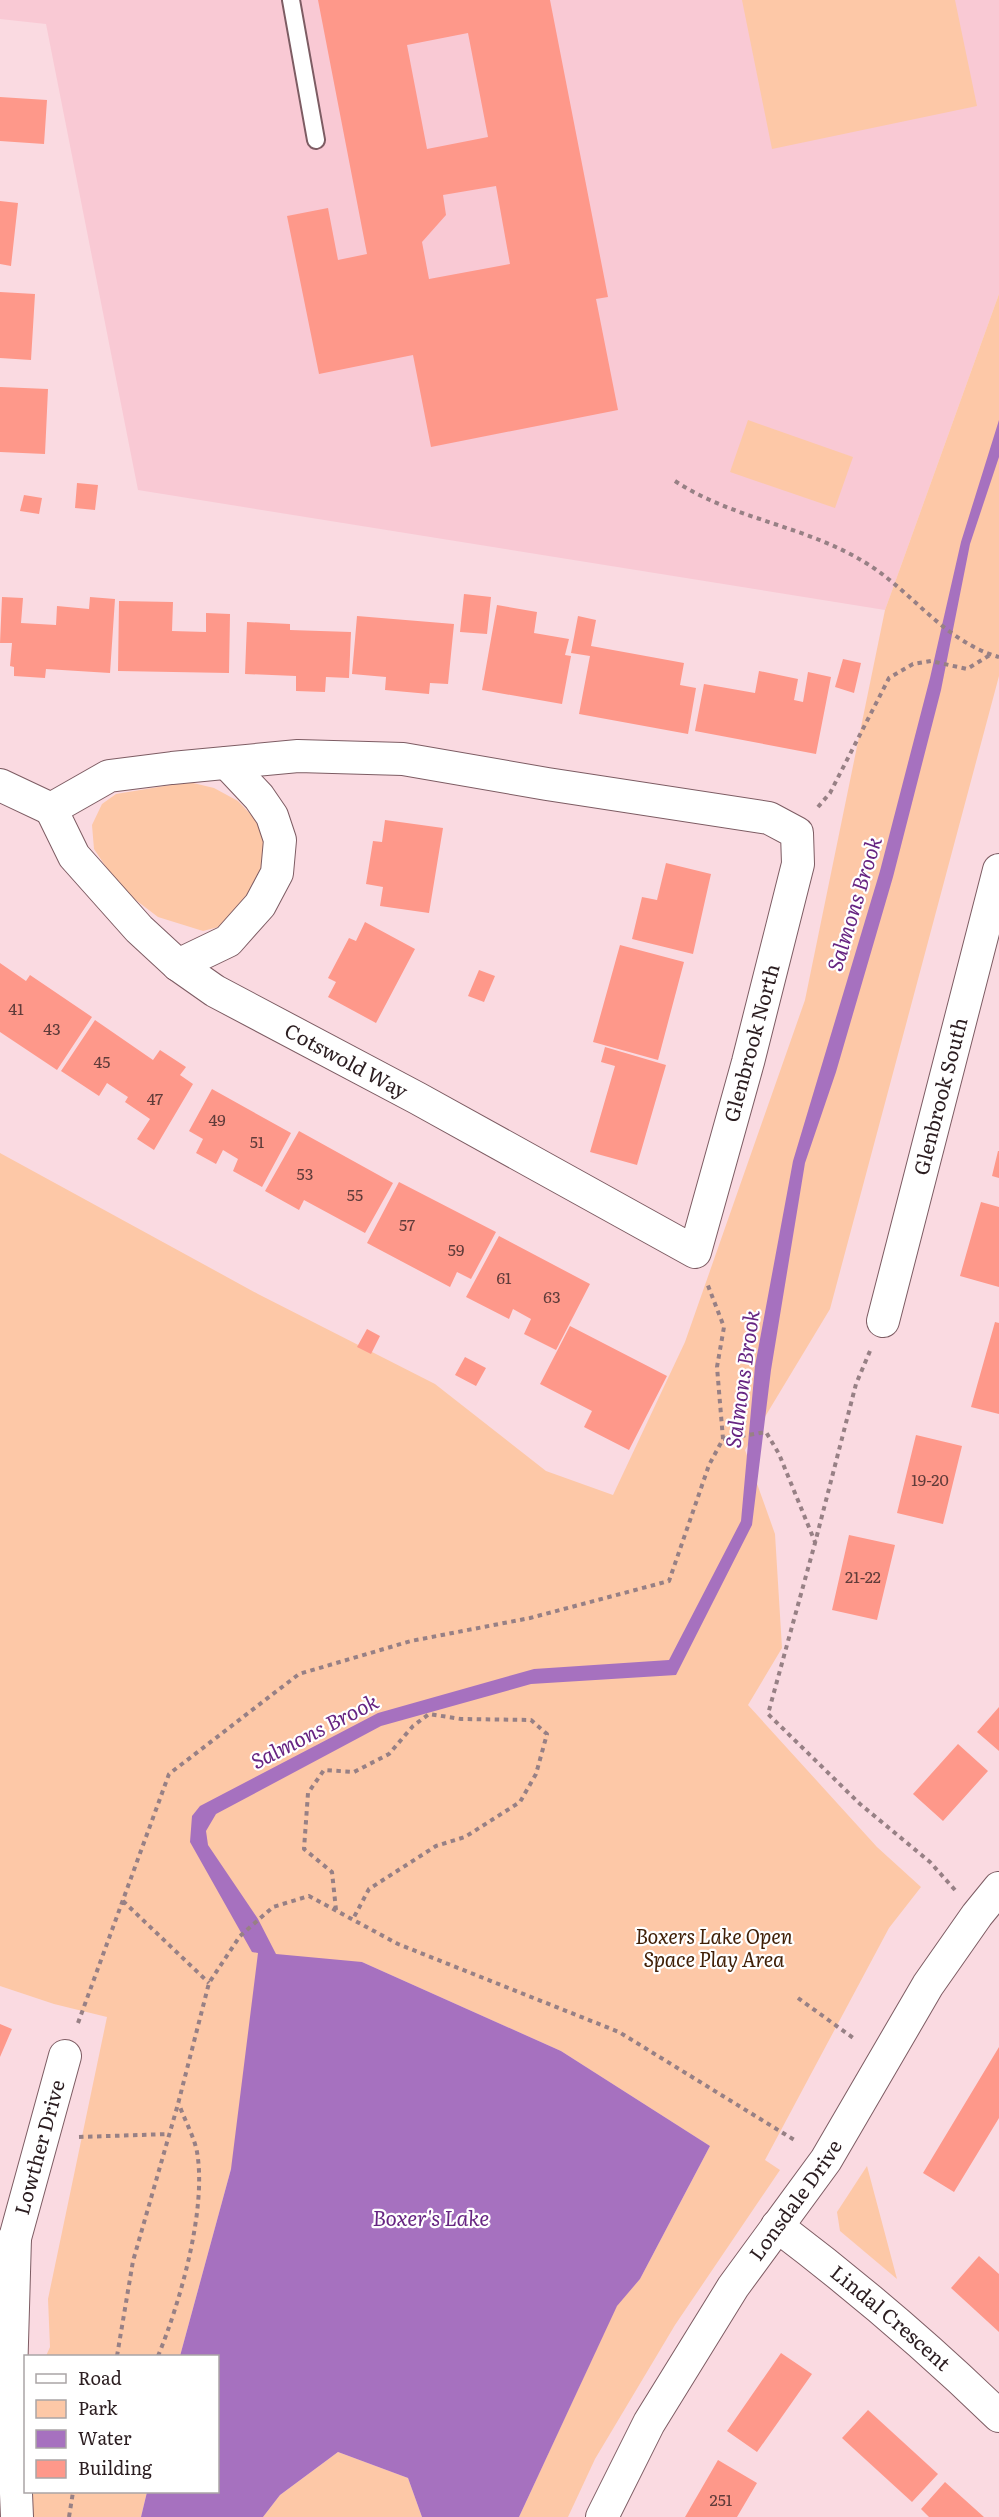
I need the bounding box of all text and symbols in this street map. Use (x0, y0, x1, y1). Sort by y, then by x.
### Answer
water label: Salmons Brook (817, 832, 888, 974)
street label: Glenbrook North (715, 960, 786, 1125)
house number: 41 (8, 996, 24, 1020)
street label: Cotswold Way (280, 1014, 414, 1105)
street label: Glenbrook South (904, 1014, 974, 1178)
house number: 43 (43, 1016, 61, 1040)
house number: 45 (94, 1049, 110, 1073)
house number: 47 (147, 1086, 163, 1110)
house number: 49 (208, 1107, 226, 1131)
house number: 51 (250, 1129, 265, 1153)
house number: 53 (297, 1161, 313, 1185)
house number: 55 (347, 1182, 363, 1206)
house number: 57 (399, 1212, 415, 1236)
house number: 59 (448, 1237, 464, 1261)
house number: 61 (496, 1265, 512, 1289)
house number: 63 (543, 1284, 561, 1308)
water label: Salmons Brook (715, 1307, 766, 1450)
house number: 19-20 (911, 1467, 949, 1491)
house number: 21-22 (845, 1564, 881, 1588)
water label: Salmons Brook (245, 1684, 383, 1775)
park label: Boxers Lake Open Space Play Area (635, 1920, 793, 1973)
street label: Lowther Drive (5, 2076, 71, 2218)
street label: Lonsdale Drive (740, 2133, 848, 2266)
water label: Boxer's Lake (373, 2201, 489, 2232)
street label: Lindal Crescent (825, 2257, 958, 2377)
legend (24, 2355, 219, 2493)
text: Road (78, 2364, 122, 2391)
text: Park (78, 2394, 119, 2421)
text: Water (78, 2424, 132, 2451)
text: Building (78, 2454, 153, 2481)
house number: 251 (710, 2487, 733, 2511)

